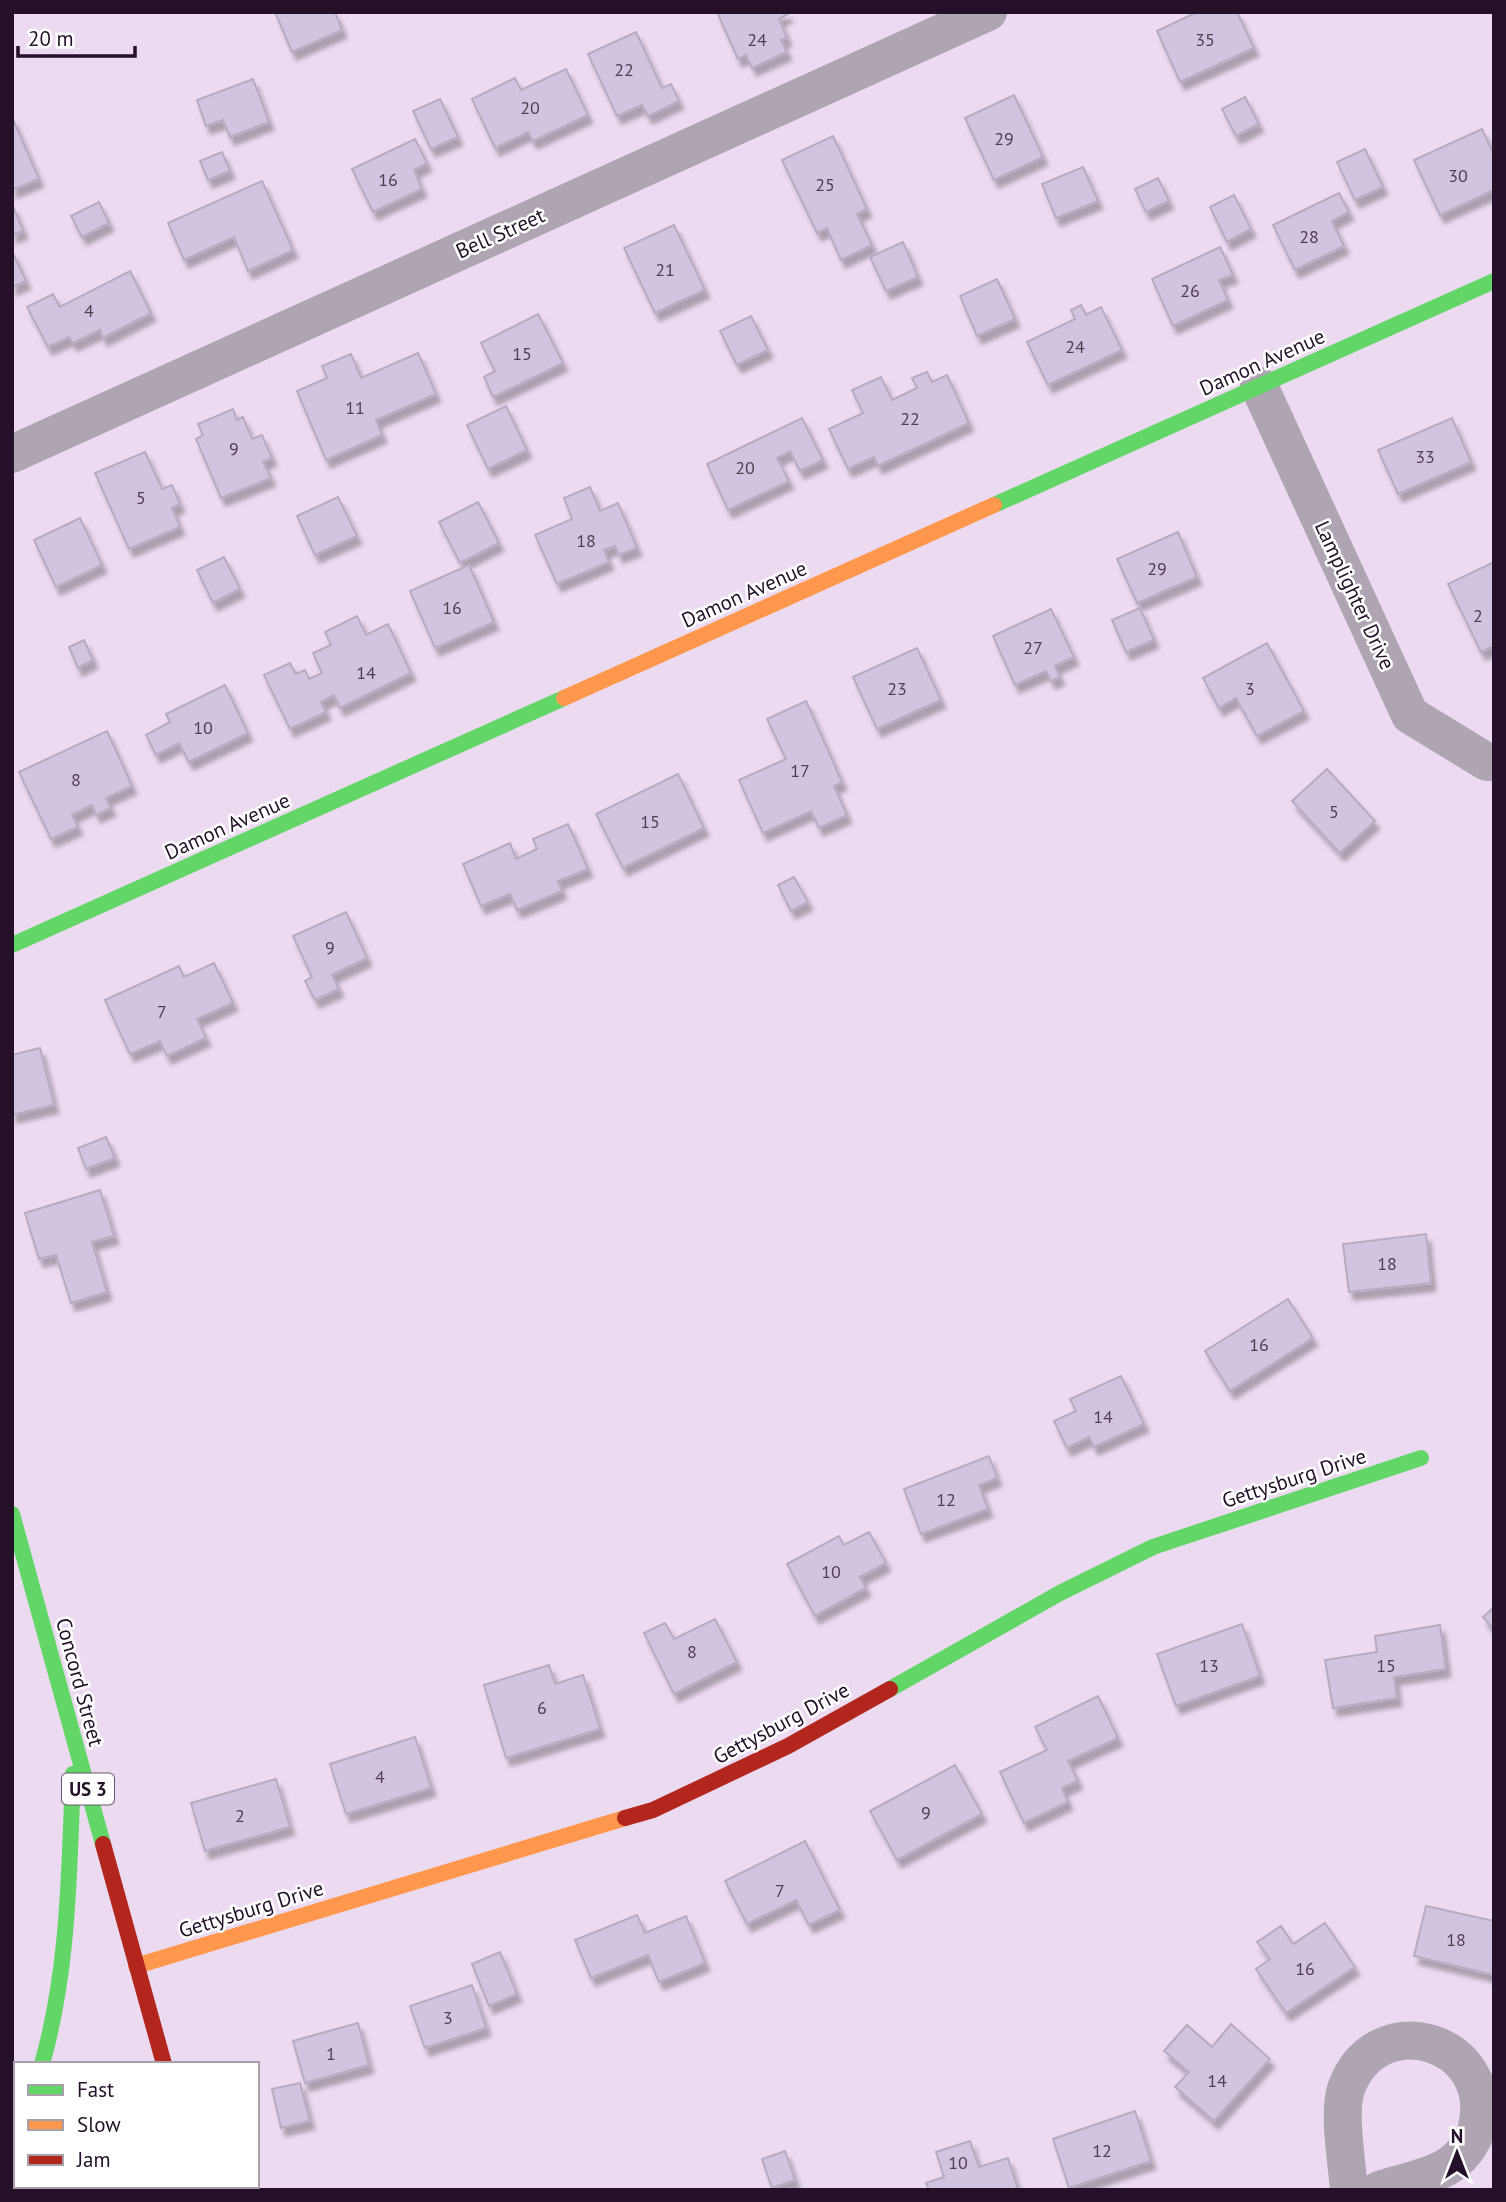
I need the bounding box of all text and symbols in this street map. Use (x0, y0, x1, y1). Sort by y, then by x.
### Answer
scale bar (18, 14, 135, 58)
text: 20 m (28, 25, 74, 52)
house number: 24 (747, 28, 767, 51)
house number: 35 (1195, 28, 1215, 51)
house number: 22 (614, 58, 634, 81)
house number: 20 (520, 96, 540, 119)
house number: 29 (994, 127, 1014, 150)
house number: 30 (1448, 164, 1468, 187)
house number: 16 (378, 168, 398, 191)
house number: 25 (815, 173, 835, 196)
street label: Bell Street (451, 201, 549, 265)
house number: 28 (1299, 225, 1319, 248)
house number: 21 (655, 258, 675, 281)
house number: 26 (1180, 279, 1200, 302)
house number: 4 (84, 299, 94, 322)
street label: Damon Avenue (1195, 322, 1329, 402)
house number: 24 (1065, 335, 1085, 358)
house number: 15 (512, 342, 532, 365)
house number: 11 (345, 396, 365, 419)
house number: 22 (900, 407, 920, 430)
house number: 9 (229, 437, 239, 460)
house number: 33 (1415, 445, 1435, 468)
house number: 20 (735, 456, 755, 479)
house number: 5 (136, 486, 146, 509)
street label: Lamplighter Drive (1309, 516, 1401, 674)
house number: 18 (576, 529, 596, 552)
street label: Damon Avenue (677, 554, 811, 634)
house number: 29 (1147, 557, 1167, 580)
house number: 16 (442, 596, 462, 619)
house number: 2 (1473, 604, 1483, 627)
house number: 27 (1023, 636, 1043, 659)
house number: 14 (356, 661, 376, 684)
house number: 23 (887, 677, 907, 700)
house number: 3 (1245, 677, 1255, 700)
house number: 10 (193, 716, 213, 739)
house number: 17 (790, 759, 810, 782)
house number: 8 (71, 768, 81, 791)
street label: Damon Avenue (160, 786, 294, 866)
house number: 5 (1329, 800, 1339, 823)
house number: 15 (640, 810, 660, 833)
house number: 9 (325, 936, 335, 959)
house number: 7 (157, 1000, 167, 1023)
house number: 18 (1377, 1252, 1397, 1275)
house number: 16 (1249, 1333, 1269, 1356)
house number: 14 (1093, 1405, 1113, 1428)
street label: Gettysburg Drive (1218, 1442, 1370, 1514)
house number: 12 (936, 1488, 956, 1511)
house number: 10 (821, 1560, 841, 1583)
street label: Concord Street (50, 1615, 110, 1749)
house number: 8 (687, 1640, 697, 1663)
house number: 13 (1199, 1654, 1219, 1677)
house number: 15 (1376, 1654, 1396, 1677)
street label: Gettysburg Drive (708, 1676, 854, 1770)
house number: 6 (537, 1696, 547, 1719)
house number: 4 (375, 1765, 385, 1788)
road number: US 3 (62, 1774, 114, 1804)
house number: 9 (921, 1801, 931, 1824)
house number: 2 (235, 1804, 245, 1827)
street label: Gettysburg Drive (175, 1874, 327, 1944)
house number: 7 (775, 1879, 785, 1902)
house number: 18 (1446, 1928, 1466, 1951)
house number: 16 (1295, 1957, 1315, 1980)
house number: 3 (443, 2006, 453, 2029)
house number: 1 (326, 2042, 336, 2065)
legend (14, 2062, 259, 2188)
house number: 14 (1207, 2069, 1227, 2092)
text: Fast (77, 2076, 114, 2103)
text: Slow (77, 2111, 121, 2138)
north arrow (1422, 2118, 1492, 2188)
text: N (1451, 2124, 1463, 2148)
house number: 12 (1092, 2139, 1112, 2162)
text: Jam (76, 2146, 111, 2173)
house number: 10 (948, 2151, 968, 2174)

